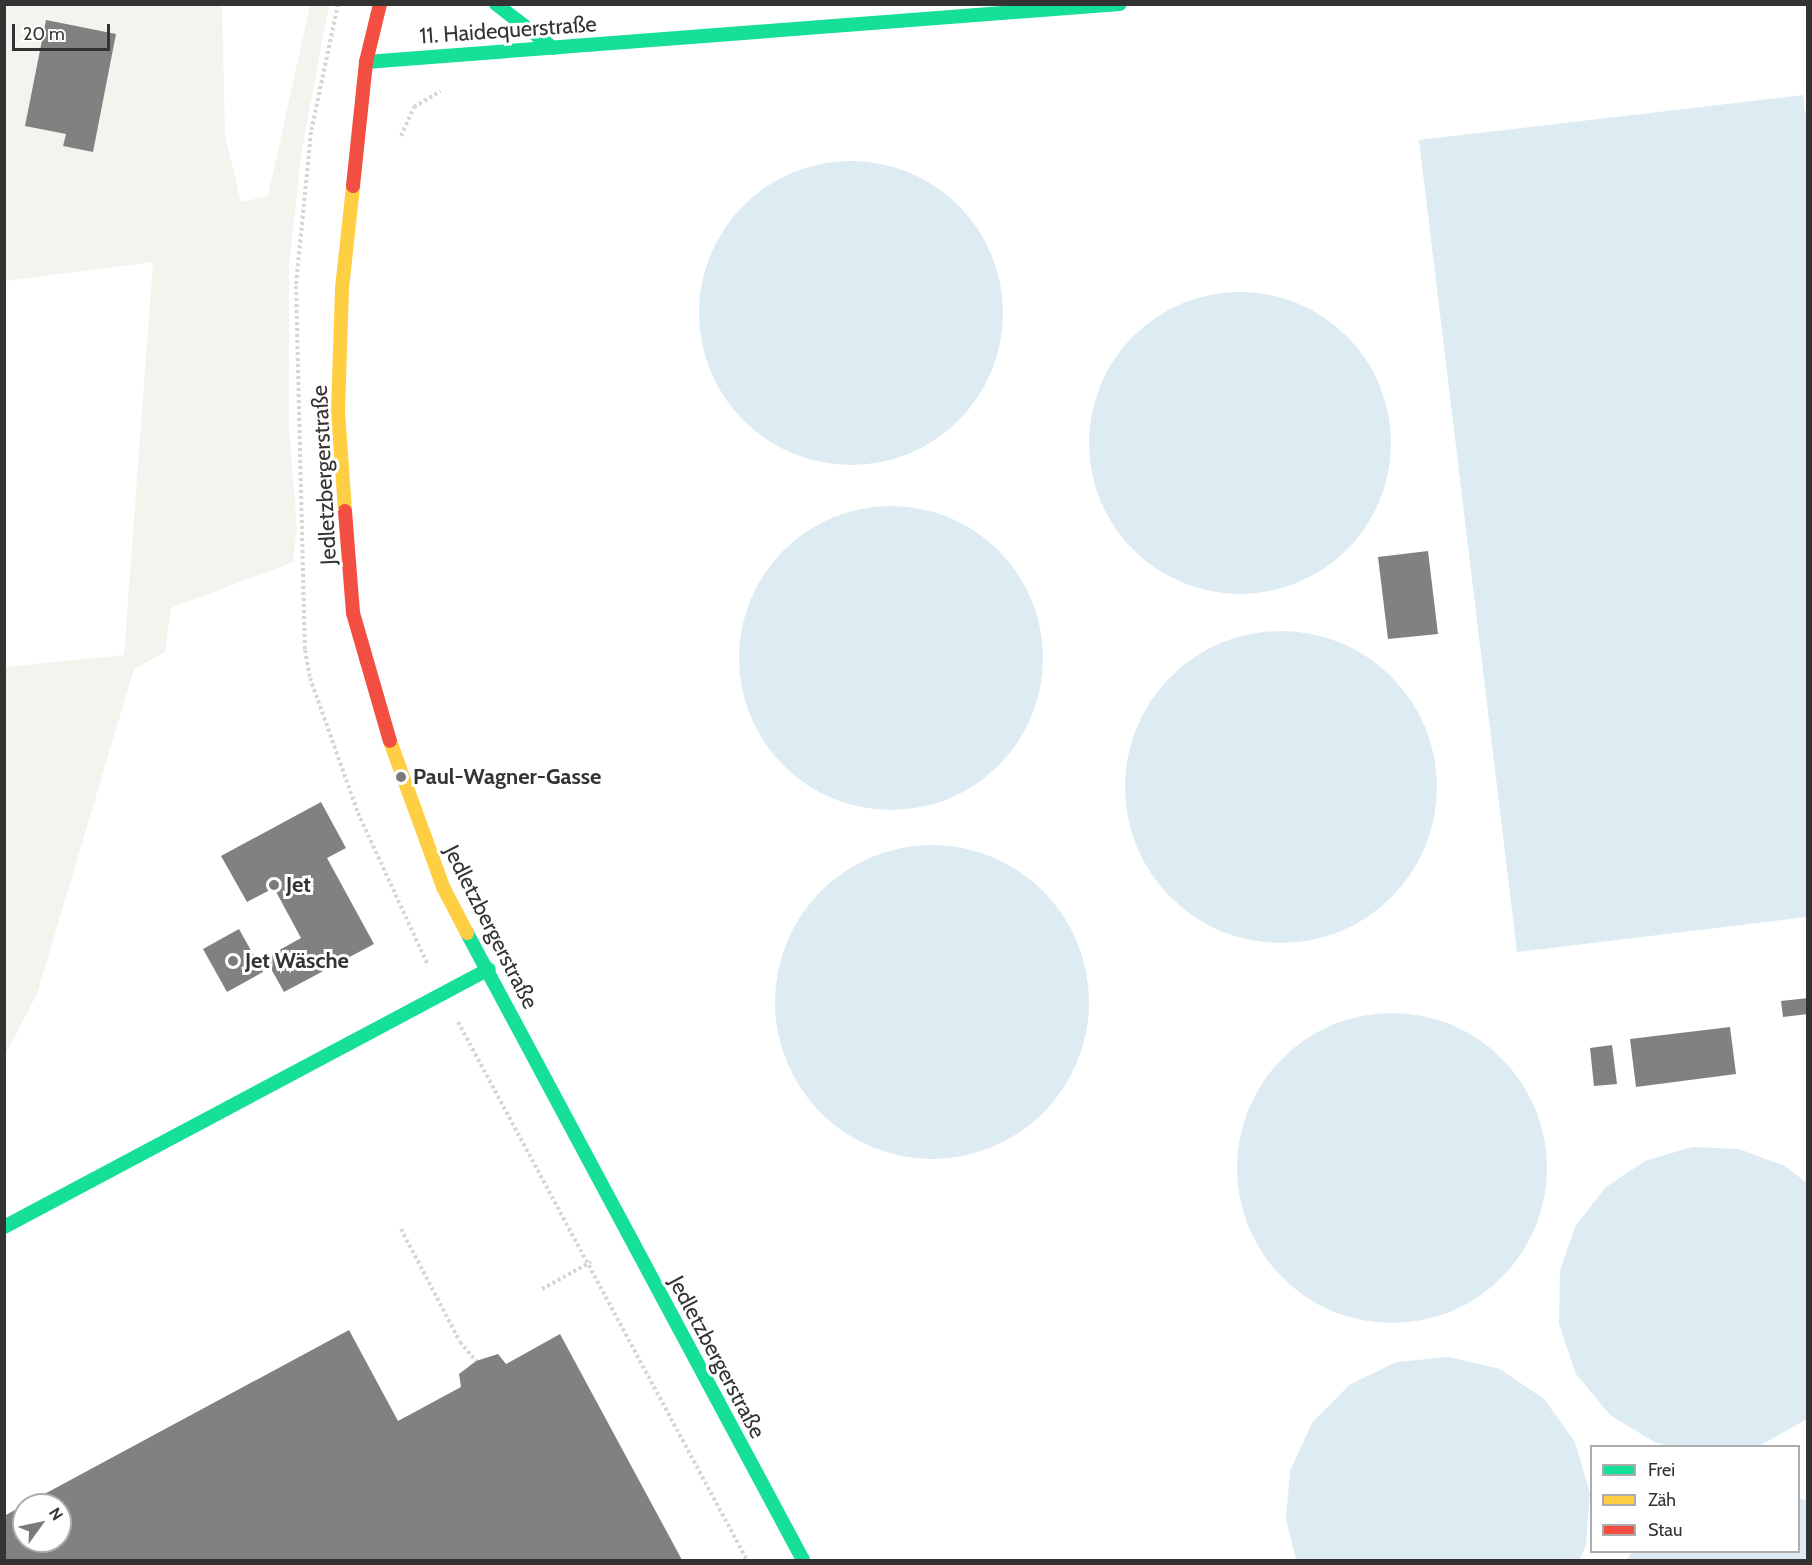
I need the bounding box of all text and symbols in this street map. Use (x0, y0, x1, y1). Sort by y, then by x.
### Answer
street label: 11. Haidequerstraße (418, 11, 598, 49)
scale bar (15, 12, 112, 50)
text: 20 m (23, 23, 65, 45)
street label: Jedletzbergerstraße (306, 384, 342, 566)
place label: Paul-Wagner-Gasse (413, 764, 601, 790)
marker: Paul-Wagner-Gasse (394, 770, 408, 784)
street label: Jedletzbergerstraße (438, 841, 544, 1013)
place label: Jet (286, 872, 311, 898)
marker: Jet (267, 878, 281, 892)
place label: Jet Wäsche (245, 948, 349, 974)
marker: Jet Wäsche (226, 954, 240, 968)
street label: Jedletzbergerstraße (663, 1271, 771, 1443)
legend (1590, 1445, 1800, 1553)
text: Frei (1648, 1459, 1675, 1481)
text: Zäh (1648, 1489, 1676, 1511)
north arrow (12, 1493, 72, 1553)
text: N (45, 1504, 67, 1524)
text: Stau (1648, 1519, 1682, 1541)

